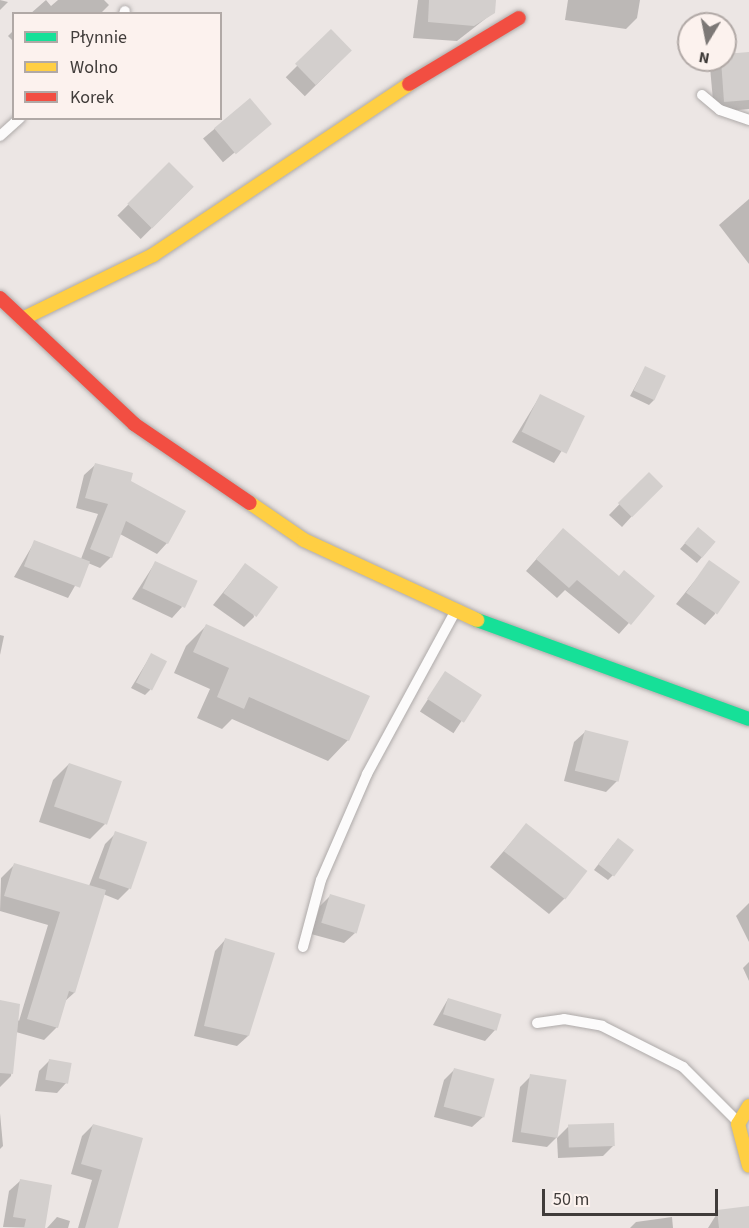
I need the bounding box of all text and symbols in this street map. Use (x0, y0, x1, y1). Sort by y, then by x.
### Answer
legend (12, 12, 222, 120)
north arrow (677, 12, 737, 72)
text: Płynnie (70, 25, 127, 50)
text: N (697, 46, 711, 70)
text: Wolno (70, 55, 118, 80)
text: Korek (70, 85, 114, 110)
scale bar (545, 1177, 720, 1215)
text: 50 m (553, 1187, 589, 1212)

